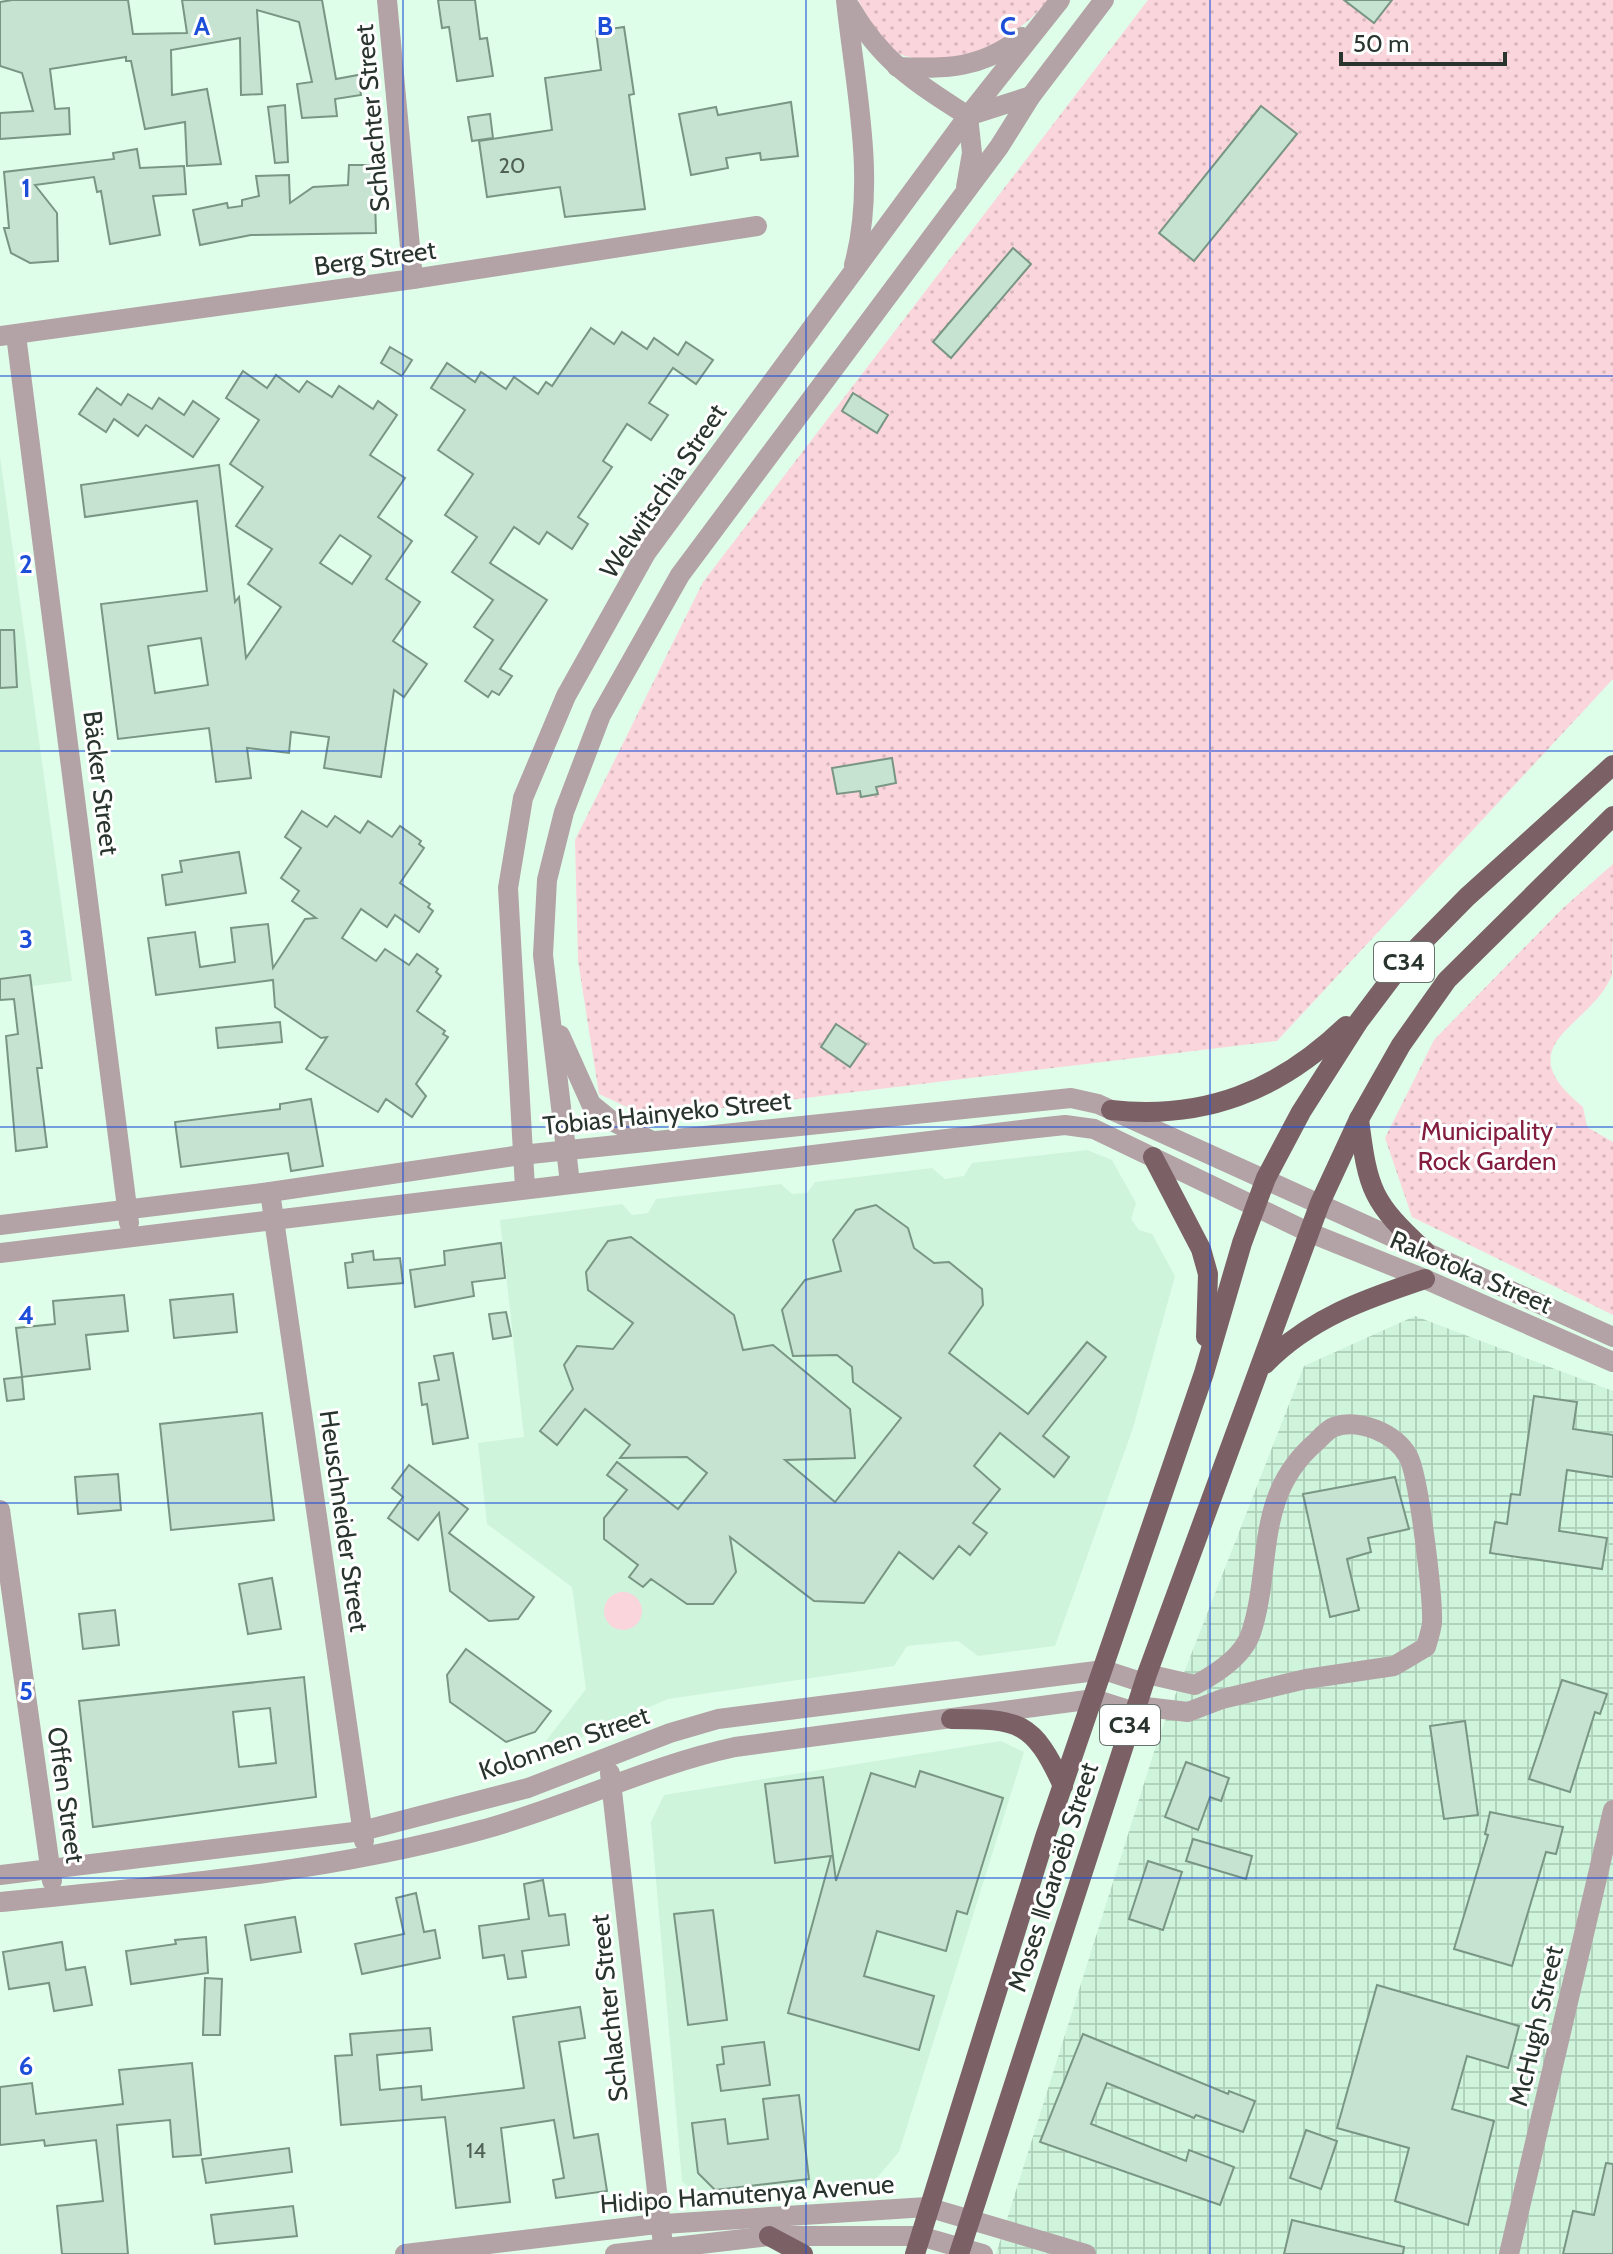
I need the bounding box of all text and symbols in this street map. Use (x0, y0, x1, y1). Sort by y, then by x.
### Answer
text: A (194, 10, 211, 42)
text: B (597, 10, 613, 42)
text: C (1000, 10, 1016, 42)
scale bar (1341, 16, 1505, 66)
street label: Schlachter Street (348, 23, 396, 213)
text: 50 m (1353, 29, 1409, 58)
house number: 20 (499, 152, 525, 179)
text: 1 (21, 172, 31, 204)
street label: Berg Street (312, 234, 438, 282)
street label: Welwitschia Street (593, 398, 733, 584)
text: 2 (19, 548, 33, 580)
street label: Bäcker Street (76, 709, 126, 857)
text: 3 (19, 923, 33, 955)
road number: C34 (1374, 942, 1434, 982)
street label: Tobias Hainyeko Street (541, 1084, 793, 1142)
park label: Municipality Rock Garden (1418, 1115, 1556, 1177)
street label: Rakotoka Street (1385, 1224, 1557, 1321)
text: 4 (18, 1299, 34, 1331)
street label: Heuschneider Street (313, 1408, 375, 1634)
text: 5 (19, 1675, 33, 1707)
street label: Kolonnen Street (475, 1699, 654, 1787)
road number: C34 (1100, 1705, 1160, 1745)
street label: Offen Street (41, 1725, 91, 1865)
street label: Moses ǁGaroëb Street (1001, 1758, 1105, 1996)
street label: Schlachter Street (583, 1912, 635, 2103)
street label: McHugh Street (1502, 1942, 1570, 2109)
text: 6 (19, 2050, 33, 2082)
house number: 14 (466, 2137, 486, 2164)
street label: Hidipo Hamutenya Avenue (599, 2168, 895, 2220)

